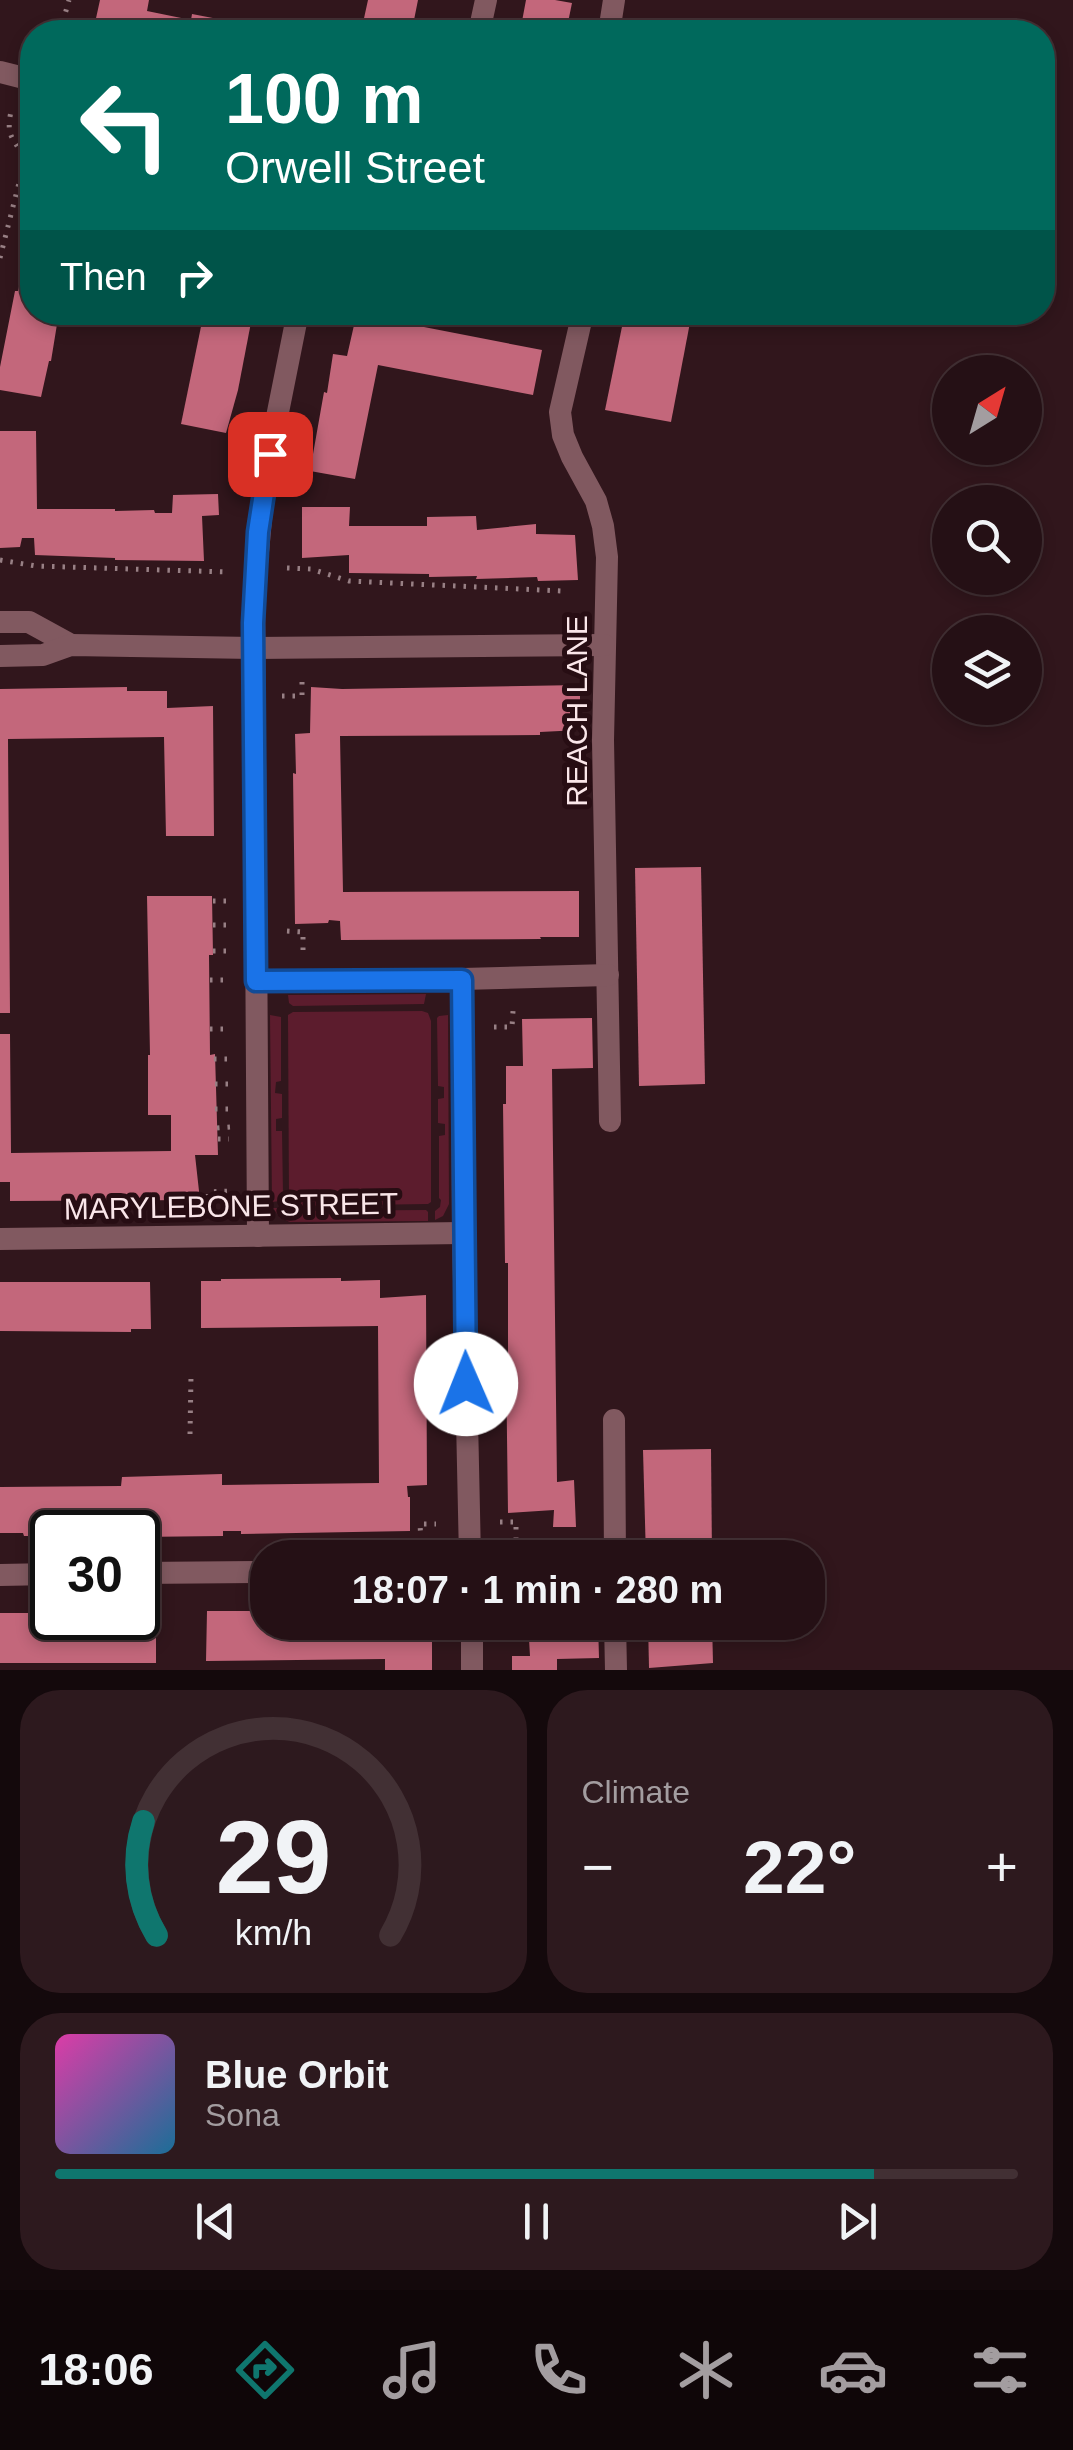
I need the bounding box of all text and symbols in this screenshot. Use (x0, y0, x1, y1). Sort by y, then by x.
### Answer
icon: left (60, 60, 190, 190)
text: 100 m (225, 60, 423, 138)
text: Orwell Street (225, 142, 485, 193)
icon: right (167, 250, 222, 305)
text: Then (60, 256, 147, 298)
north arrow (932, 355, 1042, 465)
map controls (932, 355, 1042, 725)
pin (228, 412, 313, 497)
icon: arrive (243, 427, 298, 482)
button: search (932, 485, 1042, 595)
street label: REACH LANE (560, 615, 593, 807)
button: layers (932, 615, 1042, 725)
street label: MARYLEBONE STREET (63, 1187, 399, 1225)
position arrow (414, 1332, 518, 1436)
speed limit sign: 30 (30, 1510, 160, 1640)
text: 18:07 · 1 min · 280 m (352, 1569, 723, 1611)
text: Climate (582, 1774, 690, 1810)
text: 29 (215, 1799, 331, 1915)
text: 22° (743, 1825, 856, 1909)
text: − (582, 1836, 614, 1898)
text: + (986, 1836, 1018, 1898)
text: km/h (235, 1913, 312, 1953)
text: Blue Orbit (205, 2054, 389, 2096)
text: Sona (205, 2097, 280, 2133)
icon: previous (188, 2194, 243, 2249)
icon: pause (509, 2194, 564, 2249)
icon: next (830, 2194, 885, 2249)
icon: directions (230, 2335, 300, 2405)
icon: music (377, 2335, 447, 2405)
icon: phone (524, 2335, 594, 2405)
icon: climate (671, 2335, 741, 2405)
icon: car (818, 2335, 888, 2405)
icon: filters (965, 2335, 1035, 2405)
text: 18:06 (38, 2344, 154, 2395)

